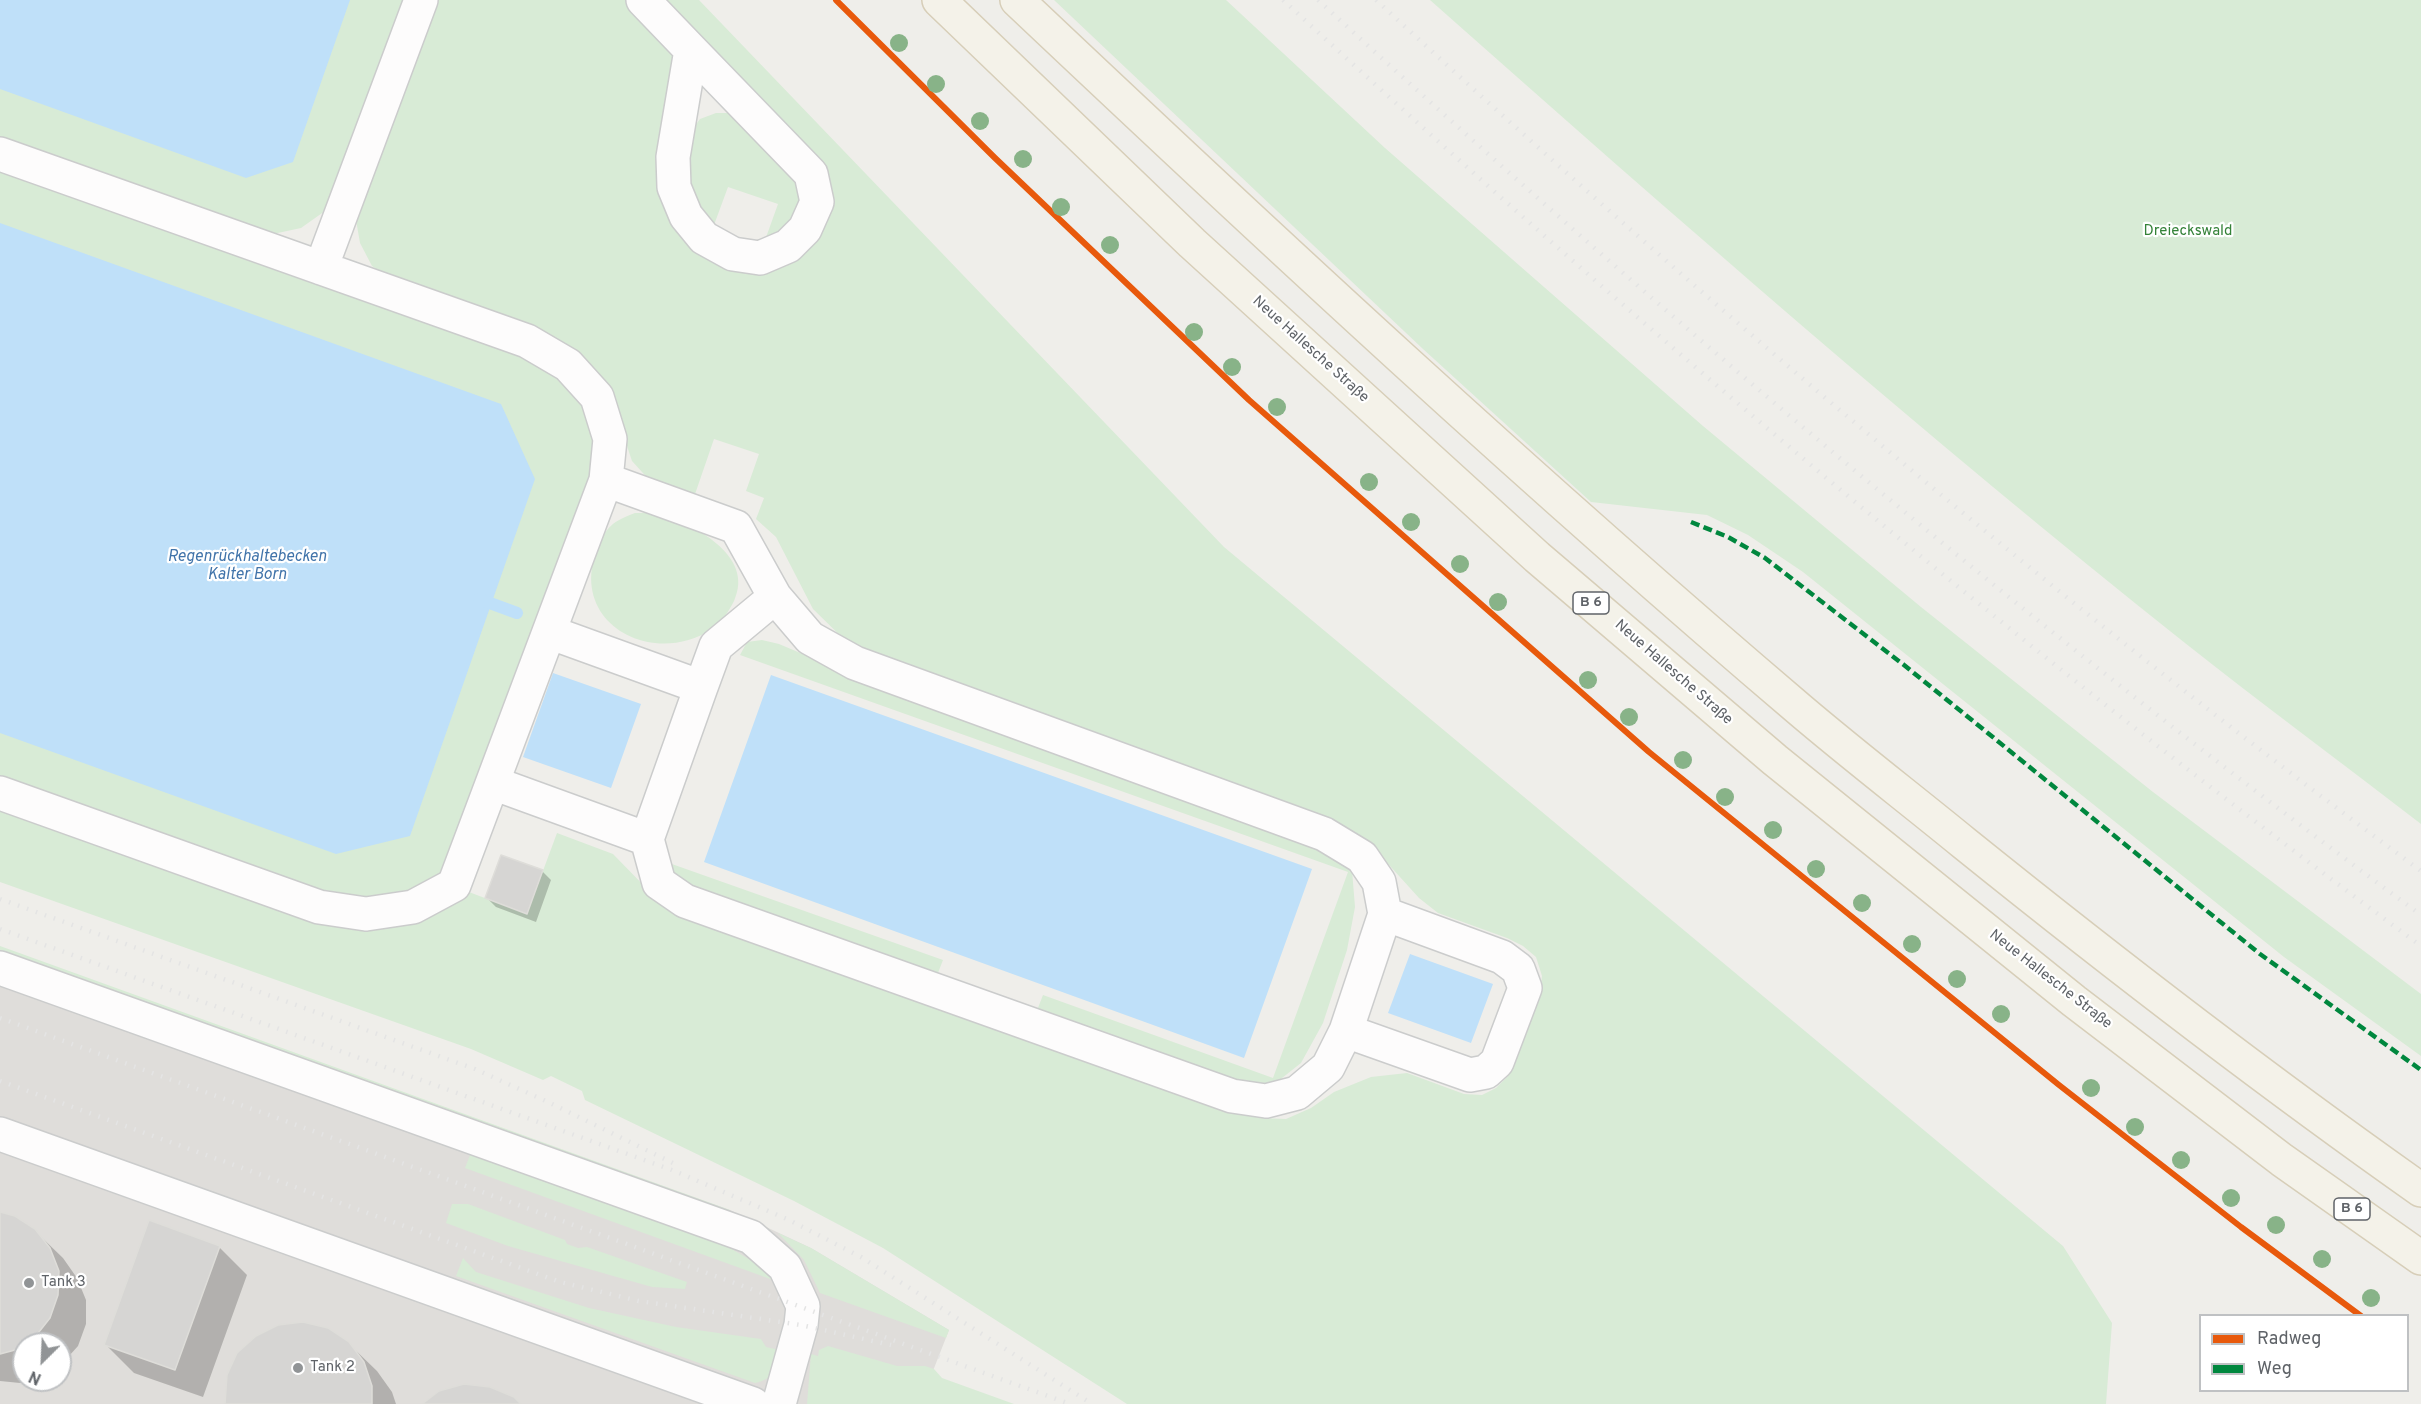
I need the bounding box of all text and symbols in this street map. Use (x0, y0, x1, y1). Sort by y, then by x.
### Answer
park label: Dreieckswald (2144, 223, 2232, 241)
street label: Neue Hallesche Straße (1248, 293, 1372, 407)
water label: Regenrückhaltebecken Kalter Born (168, 548, 326, 586)
road number: B 6 (1573, 592, 1609, 614)
street label: Neue Hallesche Straße (1610, 617, 1736, 729)
street label: Neue Hallesche Straße (1985, 927, 2115, 1033)
road number: B 6 (2334, 1198, 2370, 1220)
place label: Tank 3 (41, 1274, 86, 1292)
marker: Tank 3 (22, 1276, 36, 1290)
legend (2199, 1314, 2409, 1392)
text: Radweg (2257, 1328, 2321, 1351)
north arrow (12, 1332, 72, 1392)
text: Weg (2257, 1358, 2292, 1381)
place label: Tank 2 (310, 1359, 355, 1377)
marker: Tank 2 (291, 1361, 305, 1375)
text: N (26, 1365, 45, 1388)

